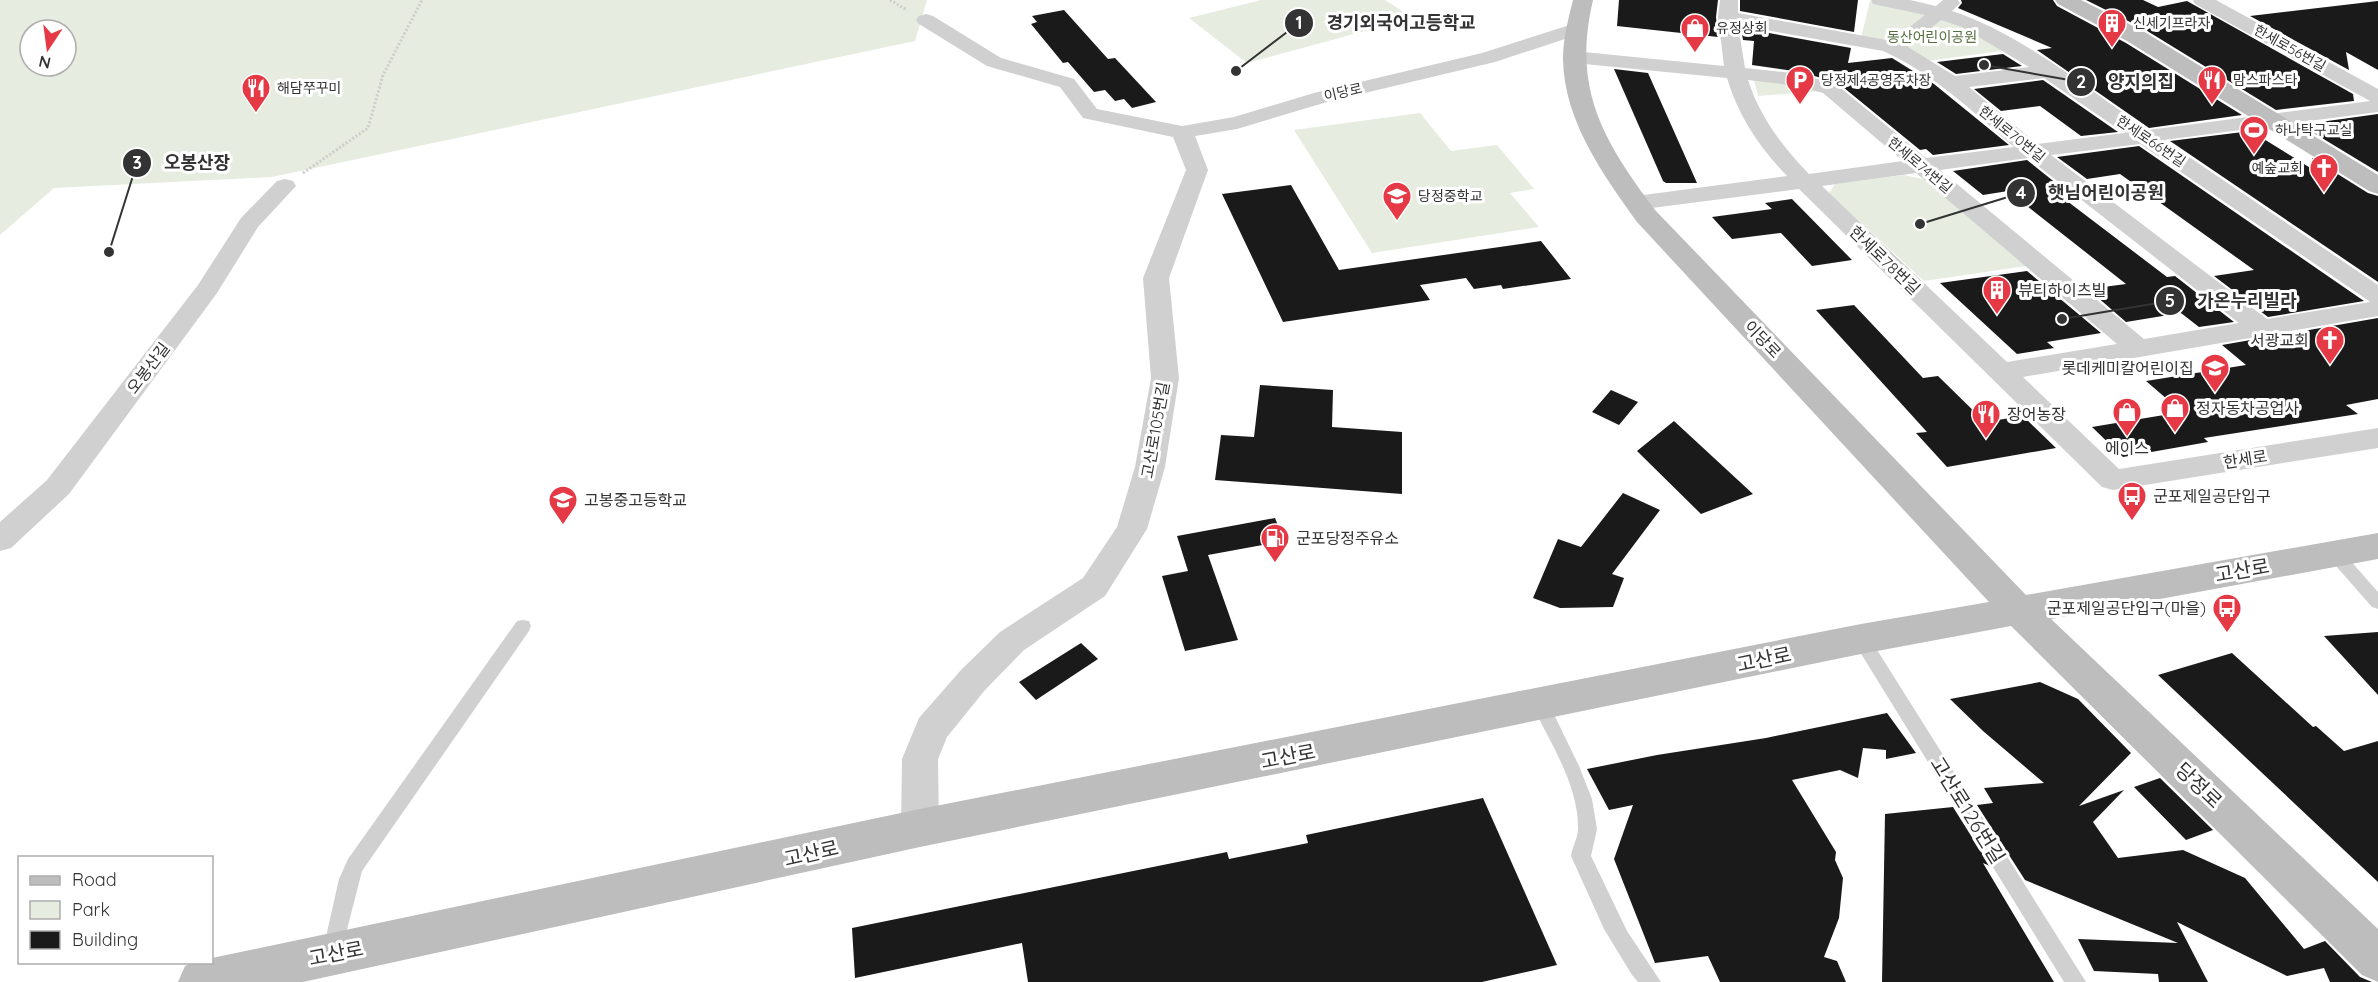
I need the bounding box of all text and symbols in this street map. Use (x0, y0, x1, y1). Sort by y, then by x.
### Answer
callout: 경기외국어고등학교 (1284, 5, 1487, 41)
building icon: 신세기프라자 (2096, 7, 2128, 49)
text: 1 (1295, 11, 1303, 34)
text: 경기외국어고등학교 (1326, 11, 1476, 34)
shop icon: 유정상회 (1679, 12, 1711, 54)
place label: 신세기프라자 (2133, 14, 2210, 32)
north arrow (18, 18, 78, 78)
place label: 유정상회 (1716, 19, 1768, 37)
street label: 한세로56번길 (2251, 21, 2329, 75)
park label: 동산어린이공원 (1887, 28, 1977, 46)
text: N (37, 52, 53, 74)
parking icon: 당정제4공영주차장 (1784, 64, 1816, 106)
callout: 양지의집 (2066, 64, 2186, 100)
restaurant icon: 맘스파스타 (2196, 64, 2228, 106)
text: 2 (2076, 70, 2086, 93)
text: 양지의집 (2108, 70, 2174, 93)
place label: 당정제4공영주차장 (1821, 71, 1932, 89)
place label: 맘스파스타 (2233, 71, 2298, 89)
restaurant icon: 해담쭈꾸미 (240, 72, 272, 114)
place label: 해담쭈꾸미 (277, 79, 341, 97)
street label: 이당로 (1322, 79, 1364, 105)
street label: 한세로70번길 (1975, 102, 2049, 166)
street label: 한세로66번길 (2113, 111, 2189, 171)
sports icon: 하나탁구교실 (2238, 114, 2270, 156)
place label: 하나탁구교실 (2275, 121, 2352, 139)
street label: 한세로74번길 (1884, 133, 1956, 197)
callout: 오봉산장 (122, 145, 242, 181)
text: 3 (132, 151, 142, 174)
text: 오봉산장 (164, 151, 231, 174)
church icon: 예숲교회 (2308, 152, 2340, 194)
place label: 예숲교회 (2251, 159, 2303, 177)
callout: 햇님어린이공원 (2006, 175, 2176, 211)
school or university icon: 당정중학교 (1381, 180, 1413, 222)
text: 4 (2016, 181, 2027, 204)
text: 햇님어린이공원 (2048, 181, 2164, 204)
place label: 당정중학교 (1418, 187, 1483, 205)
street label: 한세로78번길 (1846, 221, 1924, 299)
building icon: 뷰티하이츠빌 (1981, 274, 2013, 316)
place label: 뷰티하이츠빌 (2018, 280, 2106, 300)
callout: 가온누리빌라 (2155, 283, 2308, 319)
text: 5 (2165, 289, 2175, 312)
text: 가온누리빌라 (2197, 289, 2297, 312)
street label: 이당로 (1740, 316, 1786, 362)
church icon: 서광교회 (2314, 324, 2346, 366)
place label: 서광교회 (2250, 330, 2309, 350)
street label: 오봉산길 (122, 338, 174, 398)
school or university icon: 롯데케미칼어린이집 (2199, 352, 2231, 394)
place label: 롯데케미칼어린이집 (2062, 358, 2194, 378)
street label: 고산로105번길 (1137, 380, 1173, 480)
shop icon: 정자동차공업사 (2159, 392, 2191, 434)
shop icon: 에이스 (2111, 396, 2143, 438)
restaurant icon: 장어농장 (1970, 398, 2002, 440)
place label: 정자동차공업사 (2196, 398, 2299, 418)
place label: 장어농장 (2007, 404, 2066, 424)
place label: 에이스 (2105, 438, 2149, 458)
street label: 한세로 (2222, 446, 2269, 472)
bus stop icon: 군포제일공단입구 (2116, 480, 2148, 522)
school or university icon: 고봉중고등학교 (547, 484, 579, 526)
place label: 군포제일공단입구 (2153, 486, 2271, 506)
place label: 고봉중고등학교 (584, 490, 687, 510)
fuel station icon: 군포당정주유소 (1259, 522, 1291, 564)
place label: 군포당정주유소 (1296, 528, 1399, 548)
street label: 고산로 (2213, 553, 2271, 587)
bus stop icon: 군포제일공단입구(마을) (2211, 592, 2243, 634)
place label: 군포제일공단입구(마을) (2047, 598, 2206, 618)
street label: 고산로 (1734, 641, 1794, 677)
street label: 고산로 (1259, 738, 1317, 774)
street label: 고산로126번길 (1925, 752, 2011, 868)
street label: 당정로 (2170, 757, 2228, 813)
street label: 고산로 (781, 835, 841, 871)
legend (18, 856, 213, 964)
text: Road (72, 868, 117, 891)
text: Park (72, 898, 110, 921)
text: Building (72, 928, 138, 951)
street label: 고산로 (307, 935, 365, 971)

